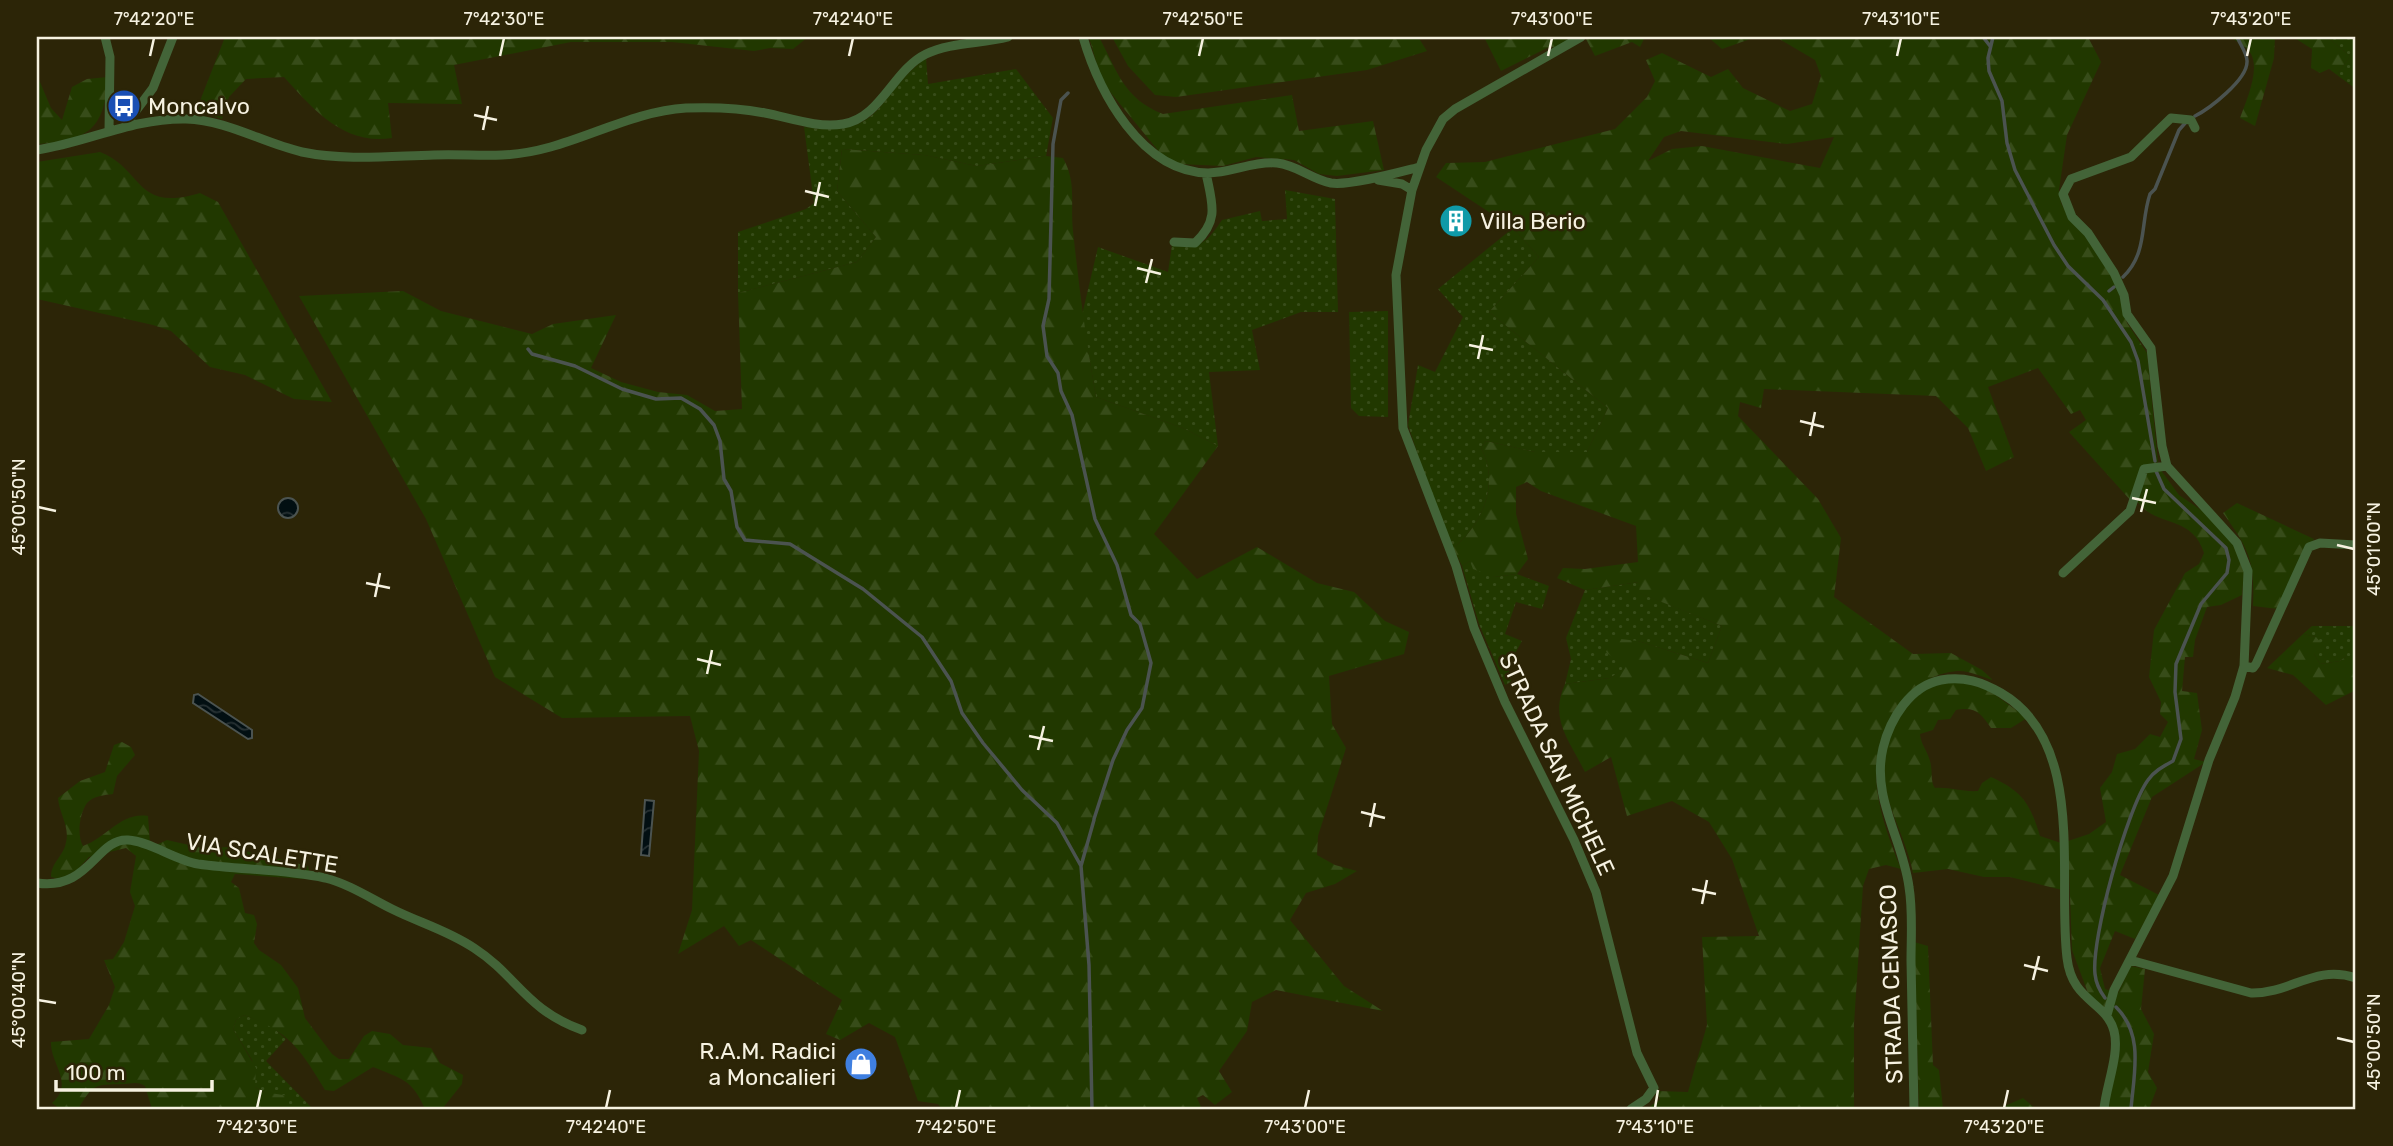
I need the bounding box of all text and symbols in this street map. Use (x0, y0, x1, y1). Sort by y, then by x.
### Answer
text: 7°42'20"E (114, 8, 194, 30)
text: 7°42'30"E (463, 8, 545, 30)
text: 7°42'40"E (813, 8, 893, 30)
text: 7°42'50"E (1163, 8, 1243, 30)
text: 7°43'00"E (1511, 8, 1593, 30)
text: 7°43'10"E (1862, 8, 1940, 30)
text: 7°43'20"E (2210, 8, 2292, 30)
bus stop icon: Moncalvo (105, 87, 143, 125)
place label: Moncalvo (148, 92, 250, 120)
building icon: Villa Berio (1437, 202, 1475, 240)
place label: Villa Berio (1480, 207, 1586, 235)
text: 45°00'50"N (8, 458, 30, 556)
text: 45°01'00"N (2363, 502, 2385, 596)
street label: STRADA SAN MICHELE (1493, 648, 1621, 880)
street label: VIA SCALETTE (184, 827, 340, 879)
street label: STRADA CENASCO (1874, 884, 1908, 1084)
text: 45°00'40"N (8, 952, 30, 1048)
text: 45°00'50"N (2363, 993, 2385, 1091)
place label: R.A.M. Radici a Moncalieri (699, 1037, 836, 1091)
shop icon: R.A.M. Radici a Moncalieri (842, 1045, 880, 1083)
scale bar (56, 1048, 212, 1092)
text: 100 m (66, 1060, 125, 1085)
text: 7°42'30"E (216, 1116, 298, 1138)
text: 7°42'40"E (566, 1116, 646, 1138)
text: 7°42'50"E (916, 1116, 996, 1138)
text: 7°43'00"E (1264, 1116, 1346, 1138)
text: 7°43'10"E (1616, 1116, 1694, 1138)
text: 7°43'20"E (1963, 1116, 2045, 1138)

